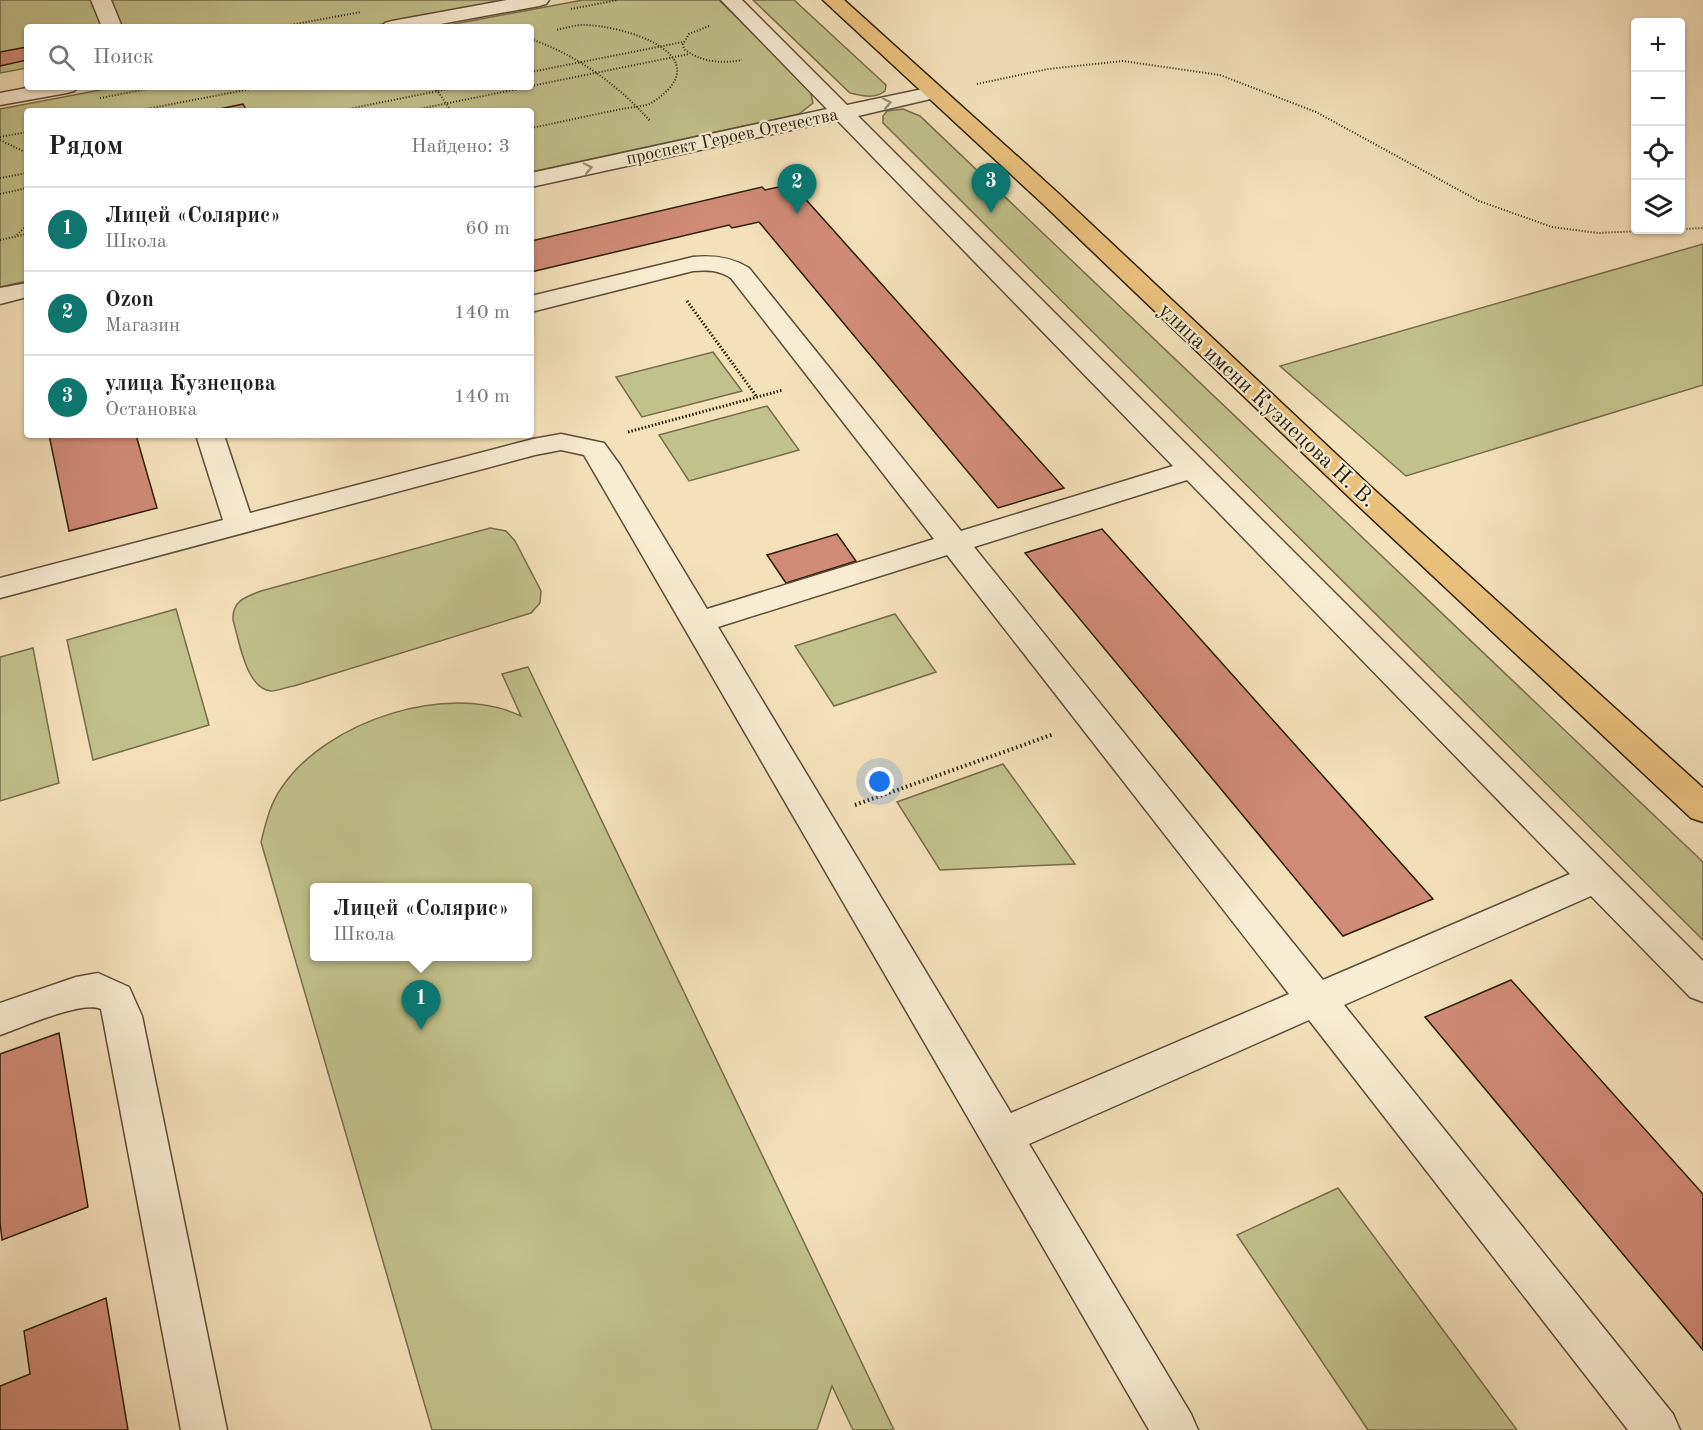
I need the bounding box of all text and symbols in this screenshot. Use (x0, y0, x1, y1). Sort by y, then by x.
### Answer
map controls (1631, 18, 1685, 234)
button: + (1631, 18, 1685, 72)
search box (24, 24, 534, 90)
icon: search (45, 41, 78, 74)
text: Поиск (93, 46, 154, 68)
button: − (1631, 72, 1685, 126)
one-way arrow (881, 97, 891, 110)
street label: проспект Героев Отечества (625, 106, 840, 168)
button: locate (1631, 126, 1685, 180)
text: Рядом (48, 134, 123, 160)
text: Найдено: 3 (411, 137, 510, 157)
one-way arrow (583, 162, 593, 175)
pin: 2 (778, 164, 816, 214)
pin: 3 (972, 164, 1010, 213)
button: layers (1631, 180, 1685, 234)
text: Лицей «Солярис» (105, 205, 281, 227)
text: 1 (62, 219, 73, 239)
text: 60 m (465, 219, 510, 239)
text: Школа (105, 232, 167, 252)
text: Ozon (105, 289, 154, 311)
street label: улица имени Кузнецова Н. В. (1154, 299, 1379, 512)
text: 2 (62, 303, 73, 323)
text: 140 m (454, 303, 510, 323)
text: Магазин (105, 316, 180, 336)
text: улица Кузнецова (105, 373, 276, 395)
text: 3 (62, 387, 73, 407)
text: 140 m (454, 387, 510, 407)
text: Остановка (105, 400, 197, 420)
your location (865, 767, 894, 796)
popup (310, 883, 532, 961)
text: Лицей «Солярис» (333, 898, 509, 920)
text: Школа (333, 925, 395, 945)
pin: 1 (402, 980, 440, 1030)

